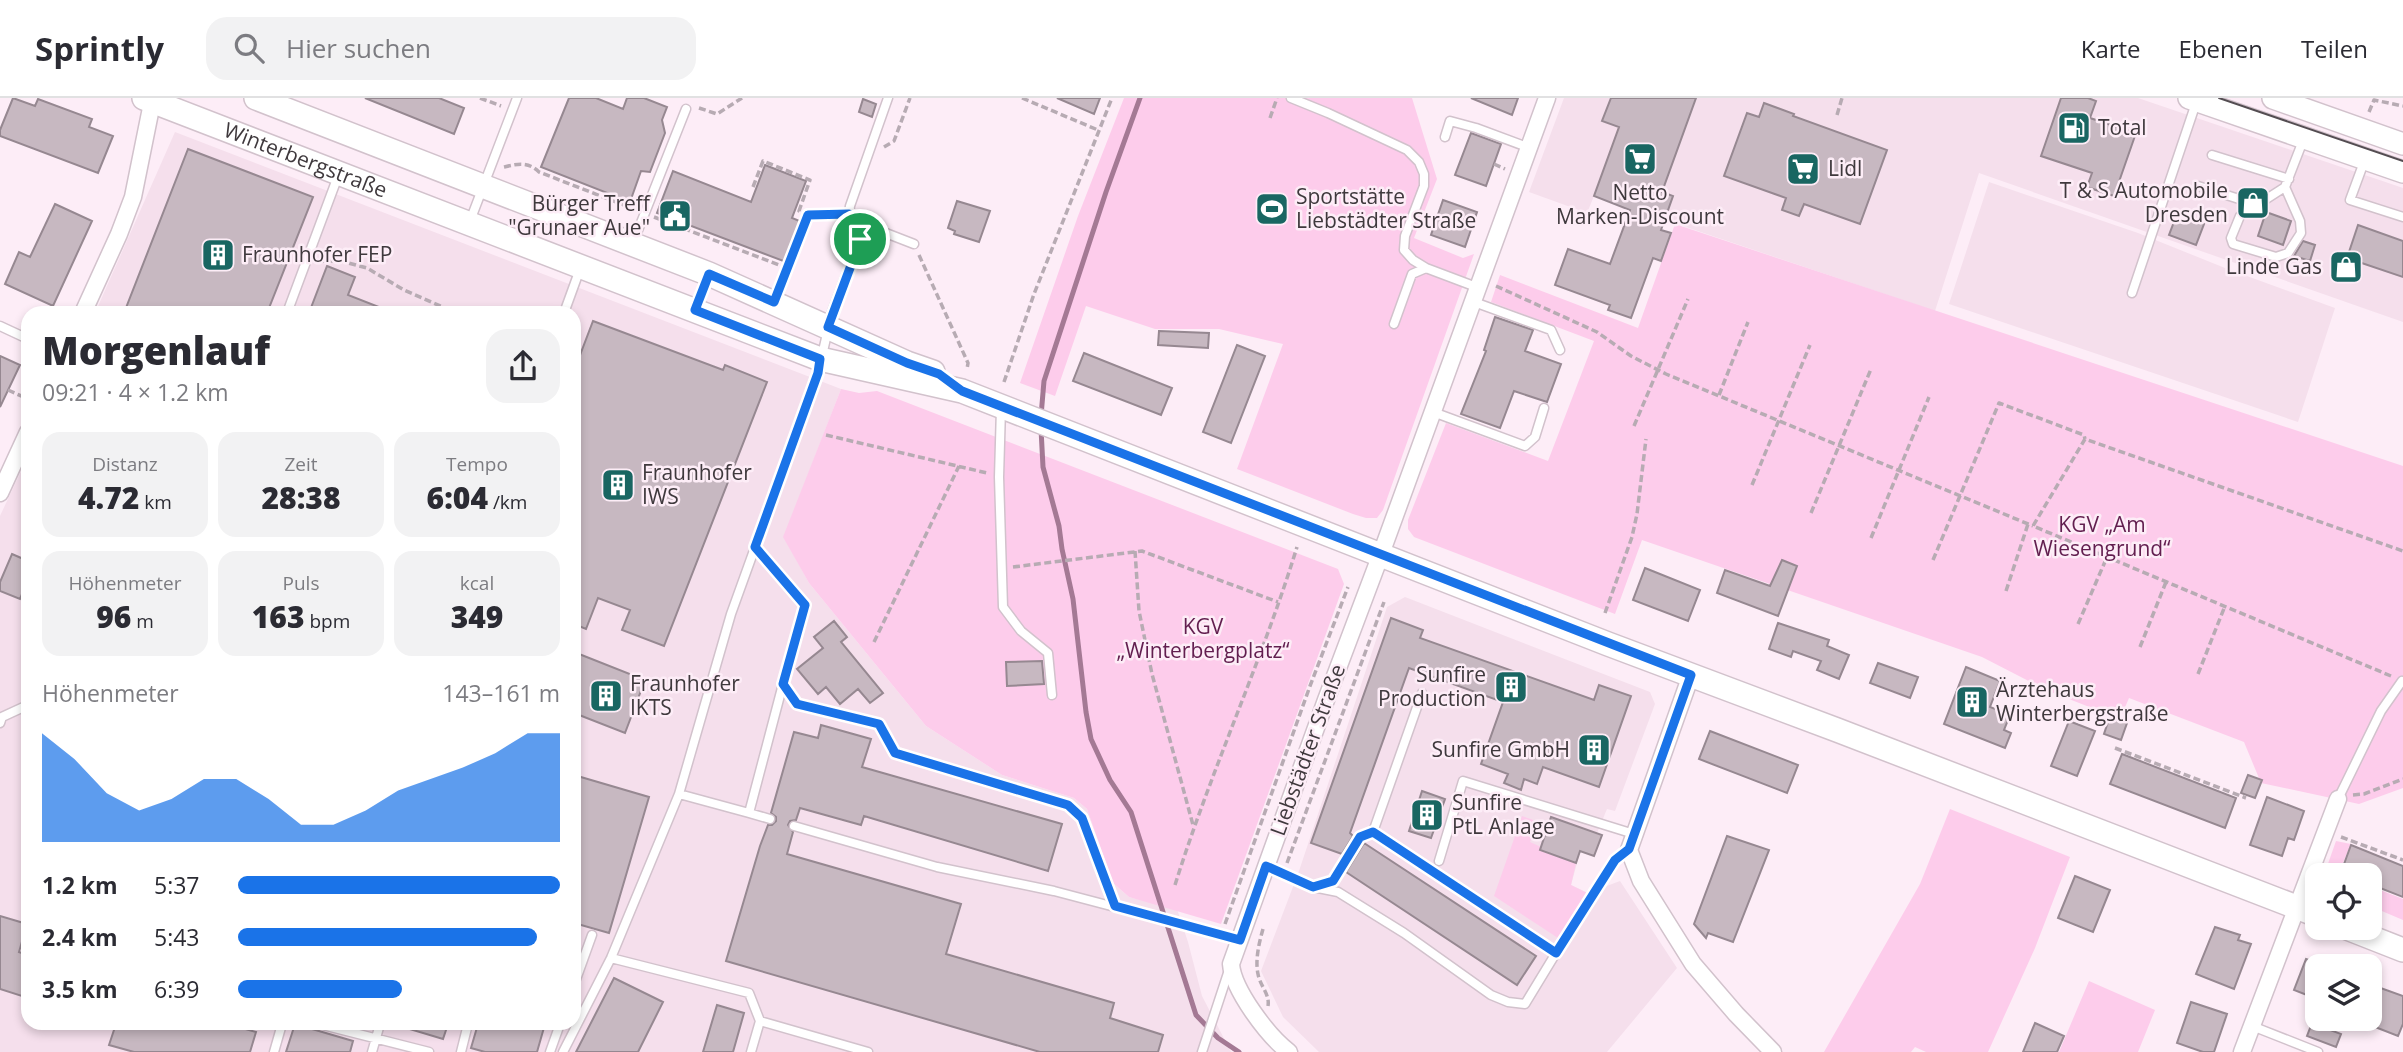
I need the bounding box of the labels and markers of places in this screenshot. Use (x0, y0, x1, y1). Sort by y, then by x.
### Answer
fuel station icon: Total (2055, 109, 2093, 147)
place label: Total (2098, 113, 2147, 141)
supermarket icon: Netto Marken-Discount (1621, 140, 1659, 178)
supermarket icon: Lidl (1784, 150, 1822, 188)
place label: Lidl (1828, 154, 1862, 182)
place label: T & S Automobile Dresden (2060, 176, 2228, 228)
place label: Netto Marken-Discount (1556, 178, 1724, 230)
place label: Sportstätte Liebstädter Straße (1296, 182, 1476, 234)
shop icon: T & S Automobile Dresden (2234, 184, 2272, 222)
place label: Bürger Treff "Grunaer Aue" (508, 189, 652, 241)
sports icon: Sportstätte Liebstädter Straße (1253, 190, 1291, 228)
public building icon: Bürger Treff "Grunaer Aue" (656, 197, 694, 235)
pin (830, 209, 890, 269)
building icon: Fraunhofer FEP (199, 236, 237, 274)
place label: Fraunhofer FEP (242, 240, 392, 268)
shop icon: Linde Gas (2327, 248, 2365, 286)
place label: Linde Gas (2226, 252, 2322, 280)
place label: Fraunhofer IWS (642, 458, 752, 510)
building icon: Fraunhofer IWS (599, 466, 637, 504)
place label: Sunfire Production (1378, 660, 1486, 712)
building icon: Sunfire Production (1492, 668, 1530, 706)
place label: Fraunhofer IKTS (630, 669, 740, 721)
place label: Ärztehaus Winterbergstraße (1996, 675, 2169, 727)
building icon: Fraunhofer IKTS (587, 677, 625, 715)
building icon: Ärztehaus Winterbergstraße (1953, 683, 1991, 721)
building icon: Sunfire GmbH (1575, 731, 1613, 769)
place label: Sunfire GmbH (1431, 735, 1570, 763)
place label: Sunfire PtL Anlage (1452, 788, 1555, 840)
building icon: Sunfire PtL Anlage (1408, 796, 1446, 834)

